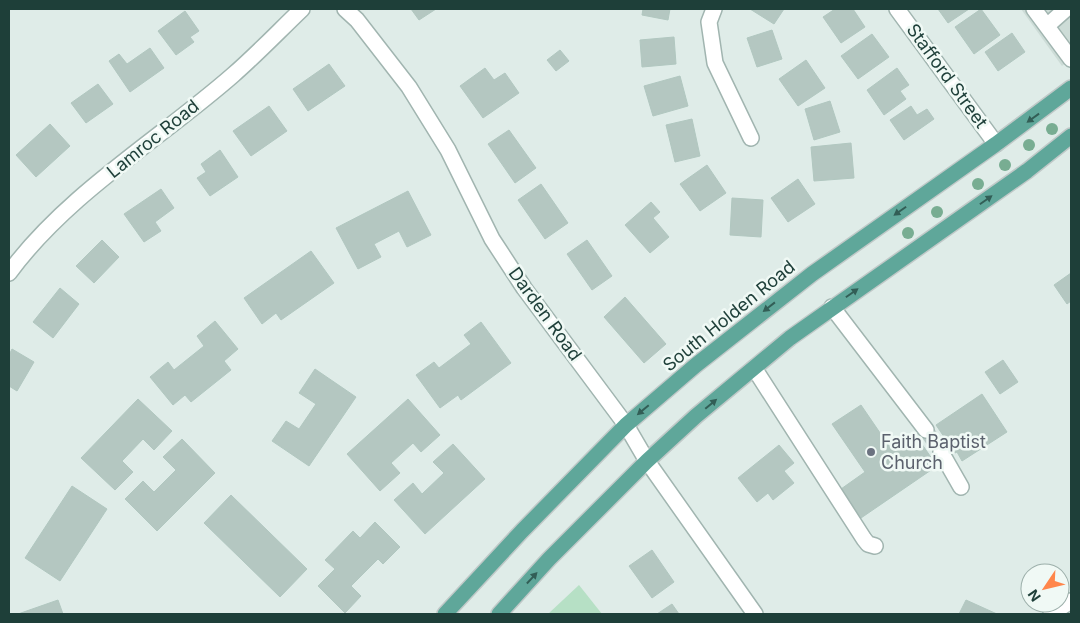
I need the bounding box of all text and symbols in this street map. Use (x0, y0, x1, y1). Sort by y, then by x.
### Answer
street label: Stafford Street (903, 19, 992, 132)
street label: Lamroc Road (103, 95, 203, 182)
one-way arrow (1026, 113, 1040, 123)
one-way arrow (979, 195, 992, 205)
one-way arrow (894, 206, 907, 217)
street label: South Holden Road (658, 256, 799, 375)
street label: Darden Road (505, 263, 586, 364)
one-way arrow (846, 288, 859, 298)
one-way arrow (762, 302, 775, 312)
one-way arrow (704, 398, 716, 410)
one-way arrow (637, 405, 650, 416)
place label: Faith Baptist Church (881, 431, 986, 473)
marker: Faith Baptist Church (865, 446, 877, 458)
north arrow (1020, 563, 1070, 613)
one-way arrow (526, 573, 538, 585)
text: N (1024, 586, 1044, 605)

